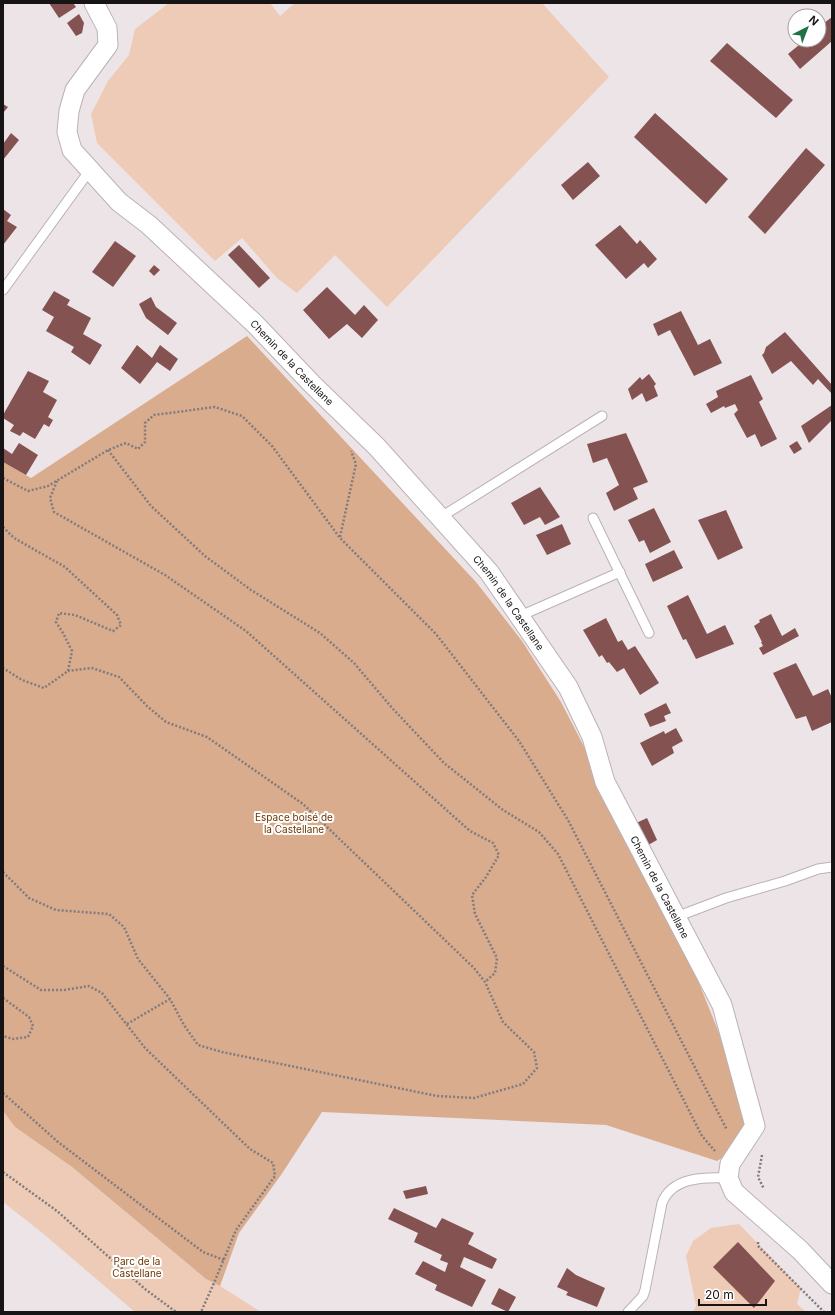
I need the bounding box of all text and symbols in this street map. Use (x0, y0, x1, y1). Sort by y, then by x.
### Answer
north arrow (787, 8, 827, 48)
text: N (806, 13, 821, 29)
street label: Chemin de la Castellane (248, 317, 336, 408)
street label: Chemin de la Castellane (471, 553, 547, 652)
park label: Espace boisé de la Castellane (255, 811, 333, 835)
street label: Chemin de la Castellane (628, 834, 692, 940)
park label: Parc de la Castellane (112, 1255, 162, 1279)
scale bar (699, 1281, 766, 1307)
text: 20 m (705, 1287, 734, 1302)

